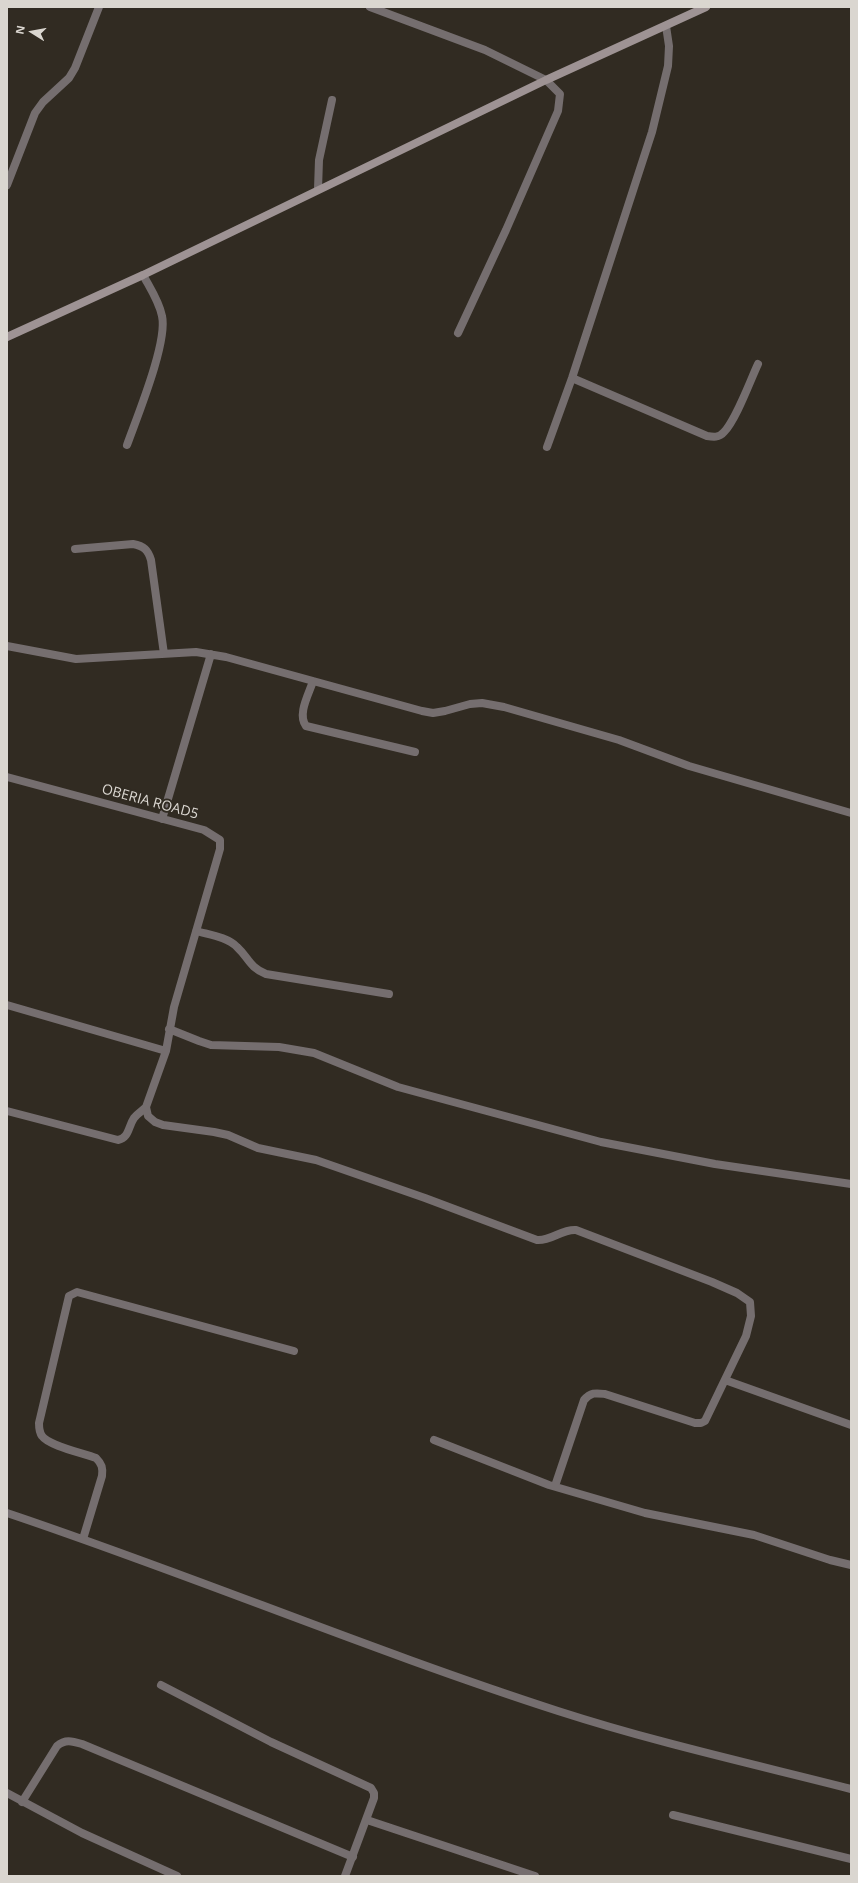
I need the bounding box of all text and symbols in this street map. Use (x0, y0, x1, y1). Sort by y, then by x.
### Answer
north arrow (12, 12, 52, 52)
text: N (12, 24, 28, 35)
street label: OBERIA ROAD5 (100, 781, 200, 823)

